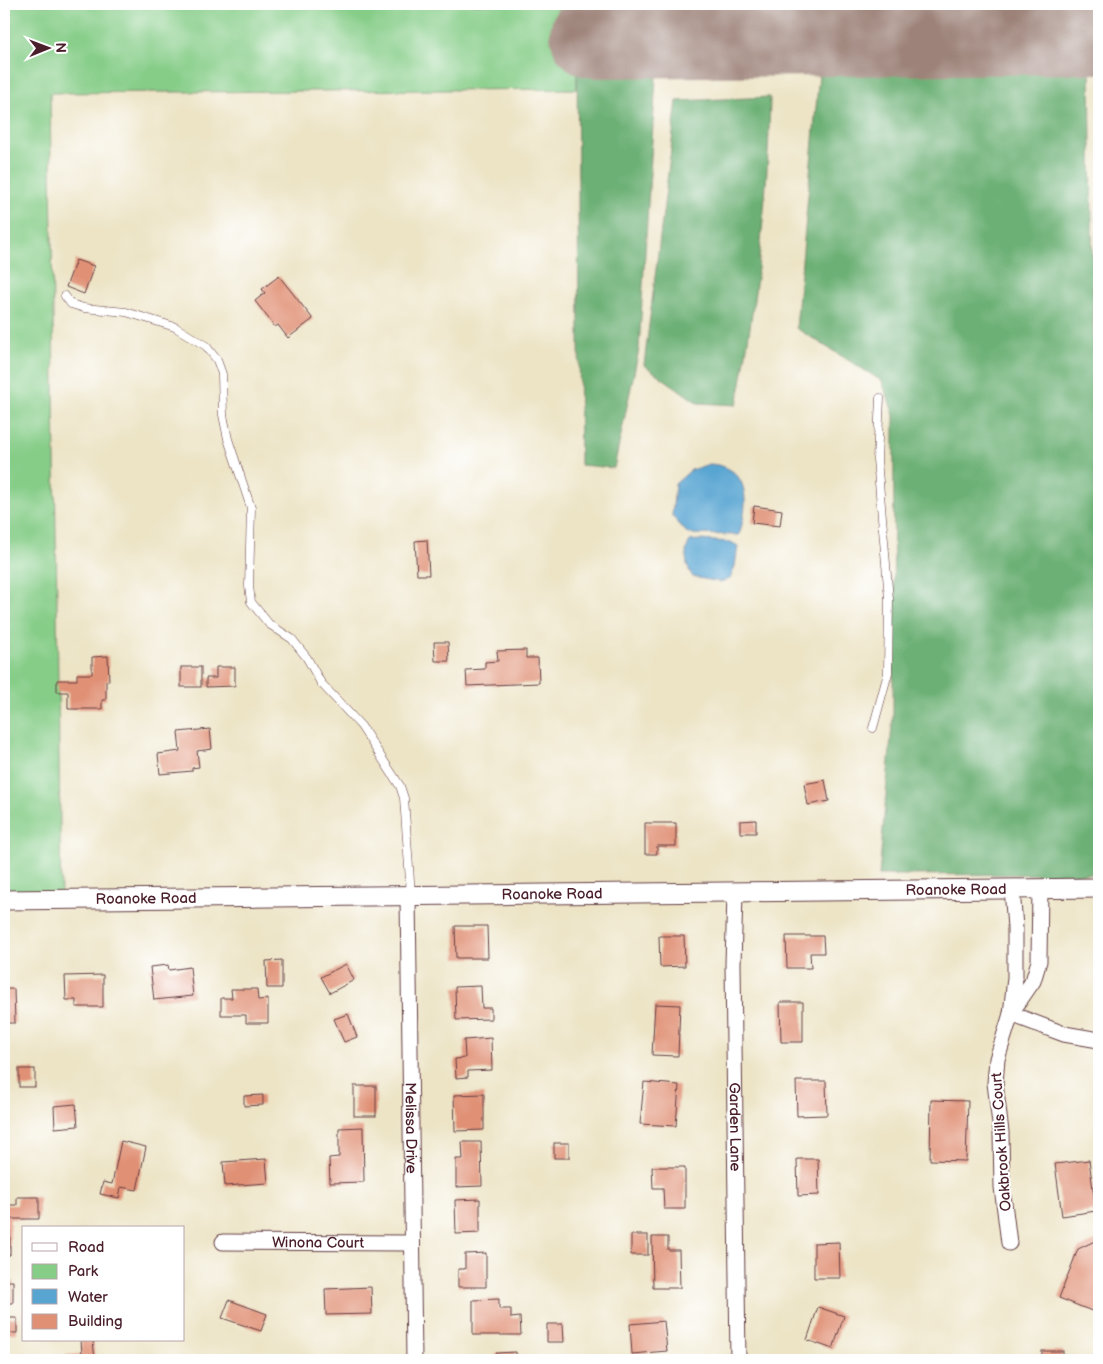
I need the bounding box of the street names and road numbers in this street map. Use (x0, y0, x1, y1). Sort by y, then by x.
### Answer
street label: Roanoke Road (905, 880, 1007, 900)
street label: Roanoke Road (501, 884, 603, 905)
street label: Roanoke Road (95, 889, 197, 909)
street label: Oakbrook Hills Court (987, 1071, 1016, 1212)
street label: Melissa Drive (400, 1082, 421, 1174)
street label: Garden Lane (724, 1082, 745, 1172)
street label: Winona Court (272, 1233, 364, 1253)

